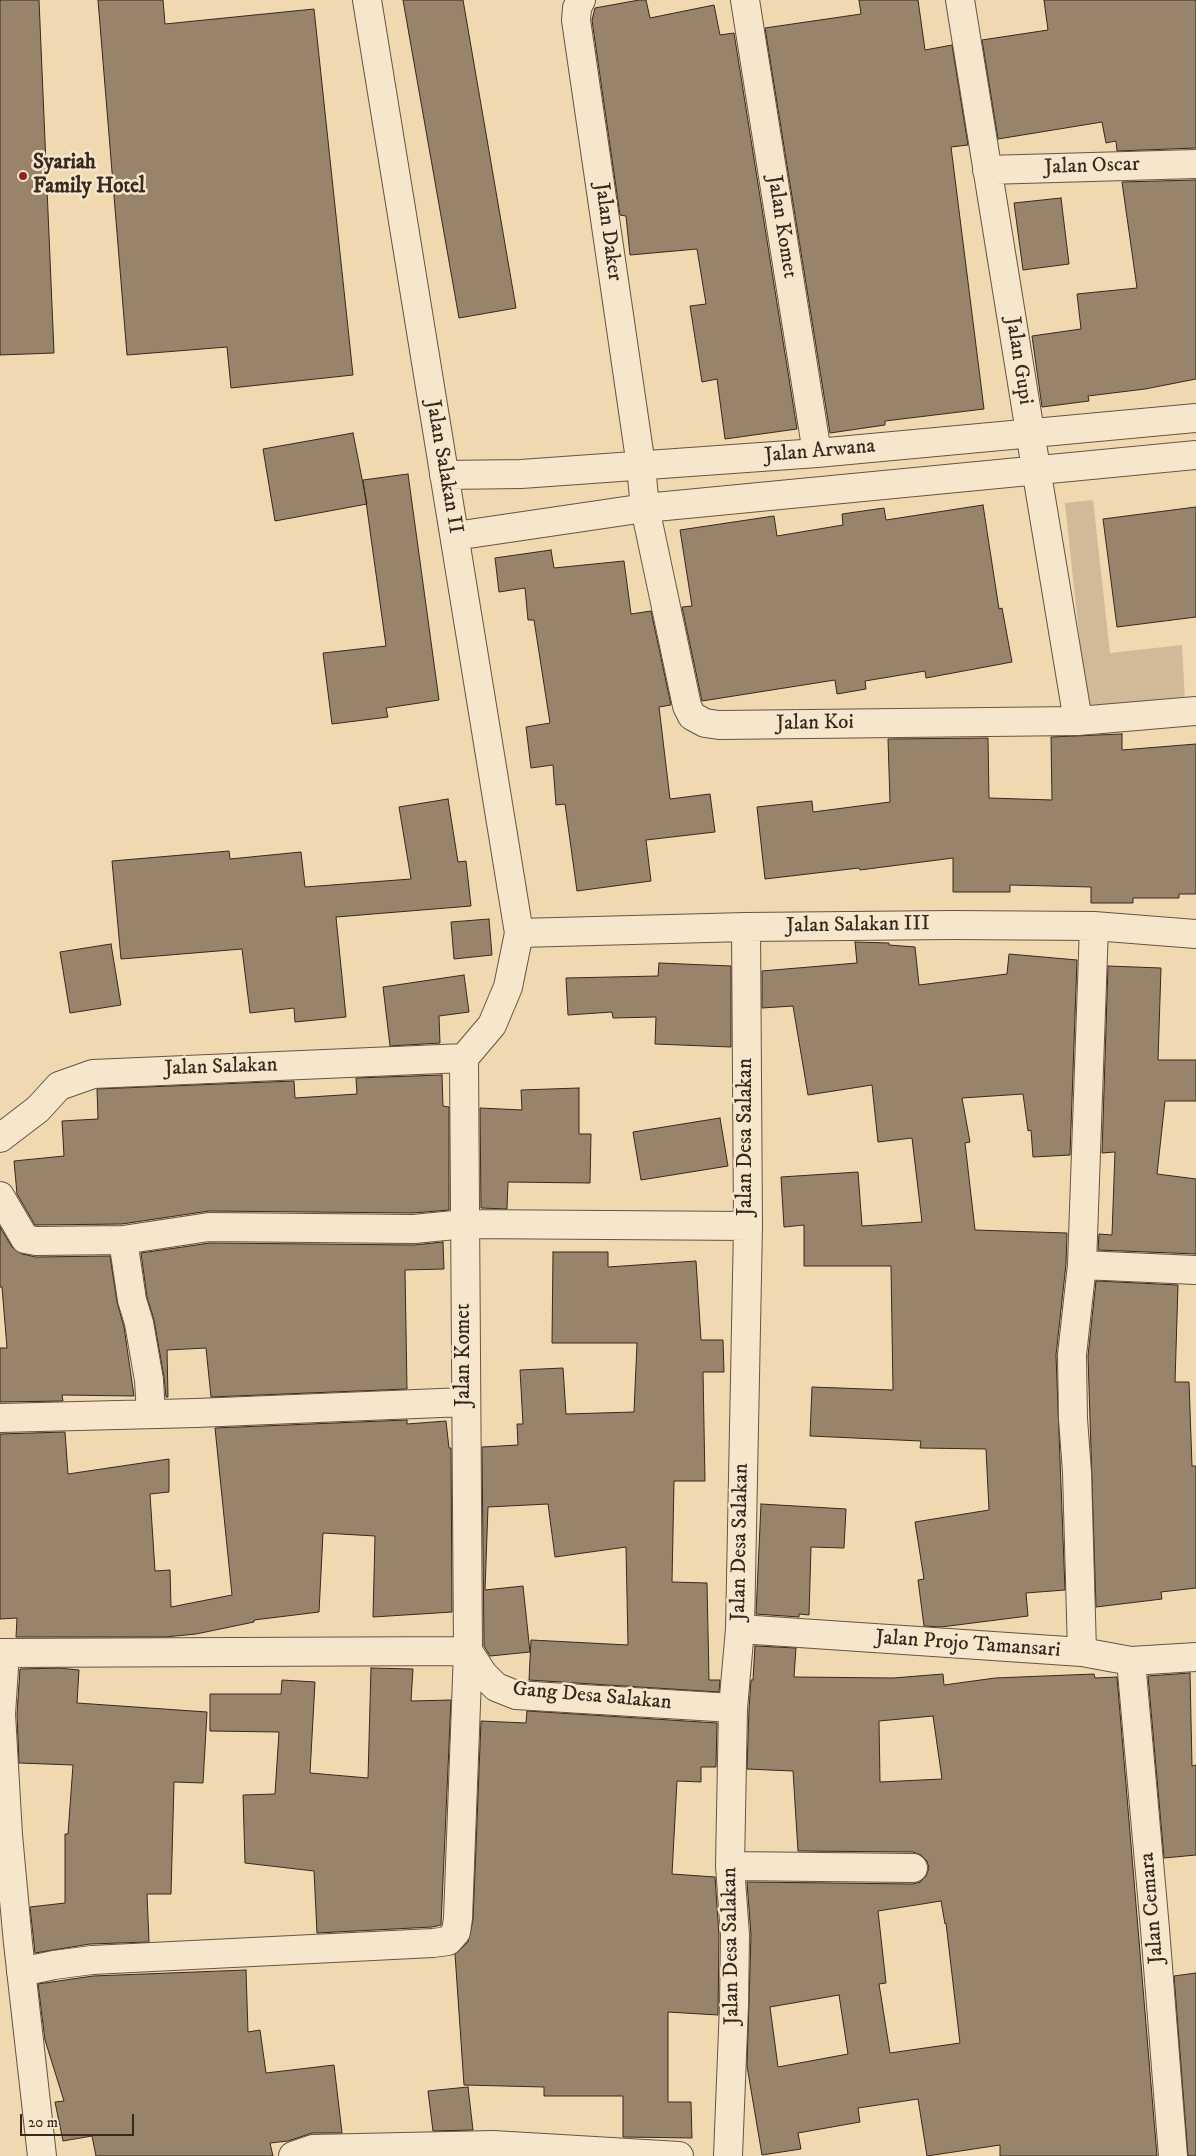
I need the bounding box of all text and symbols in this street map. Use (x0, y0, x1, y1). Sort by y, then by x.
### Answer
place label: Syariah Family Hotel (33, 151, 145, 201)
street label: Jalan Oscar (1044, 153, 1140, 181)
marker: Syariah Family Hotel (17, 170, 29, 182)
street label: Jalan Komet (760, 174, 802, 280)
street label: Jalan Daker (588, 181, 626, 283)
street label: Jalan Gupi (999, 315, 1037, 407)
street label: Jalan Salakan II (419, 398, 467, 536)
street label: Jalan Arwana (764, 435, 876, 469)
street label: Jalan Koi (776, 711, 854, 737)
street label: Jalan Salakan III (786, 912, 930, 940)
street label: Jalan Salakan (164, 1053, 278, 1083)
street label: Jalan Desa Salakan (734, 1058, 760, 1216)
street label: Jalan Komet (452, 1303, 478, 1407)
street label: Jalan Desa Salakan (727, 1463, 755, 1621)
street label: Jalan Projo Tamansari (875, 1626, 1061, 1664)
street label: Gang Desa Salakan (511, 1677, 673, 1717)
street label: Jalan Cemara (1136, 1851, 1170, 1965)
street label: Jalan Desa Salakan (718, 1867, 746, 2025)
scale bar (22, 2104, 136, 2136)
text: 20 m (28, 2113, 58, 2132)

